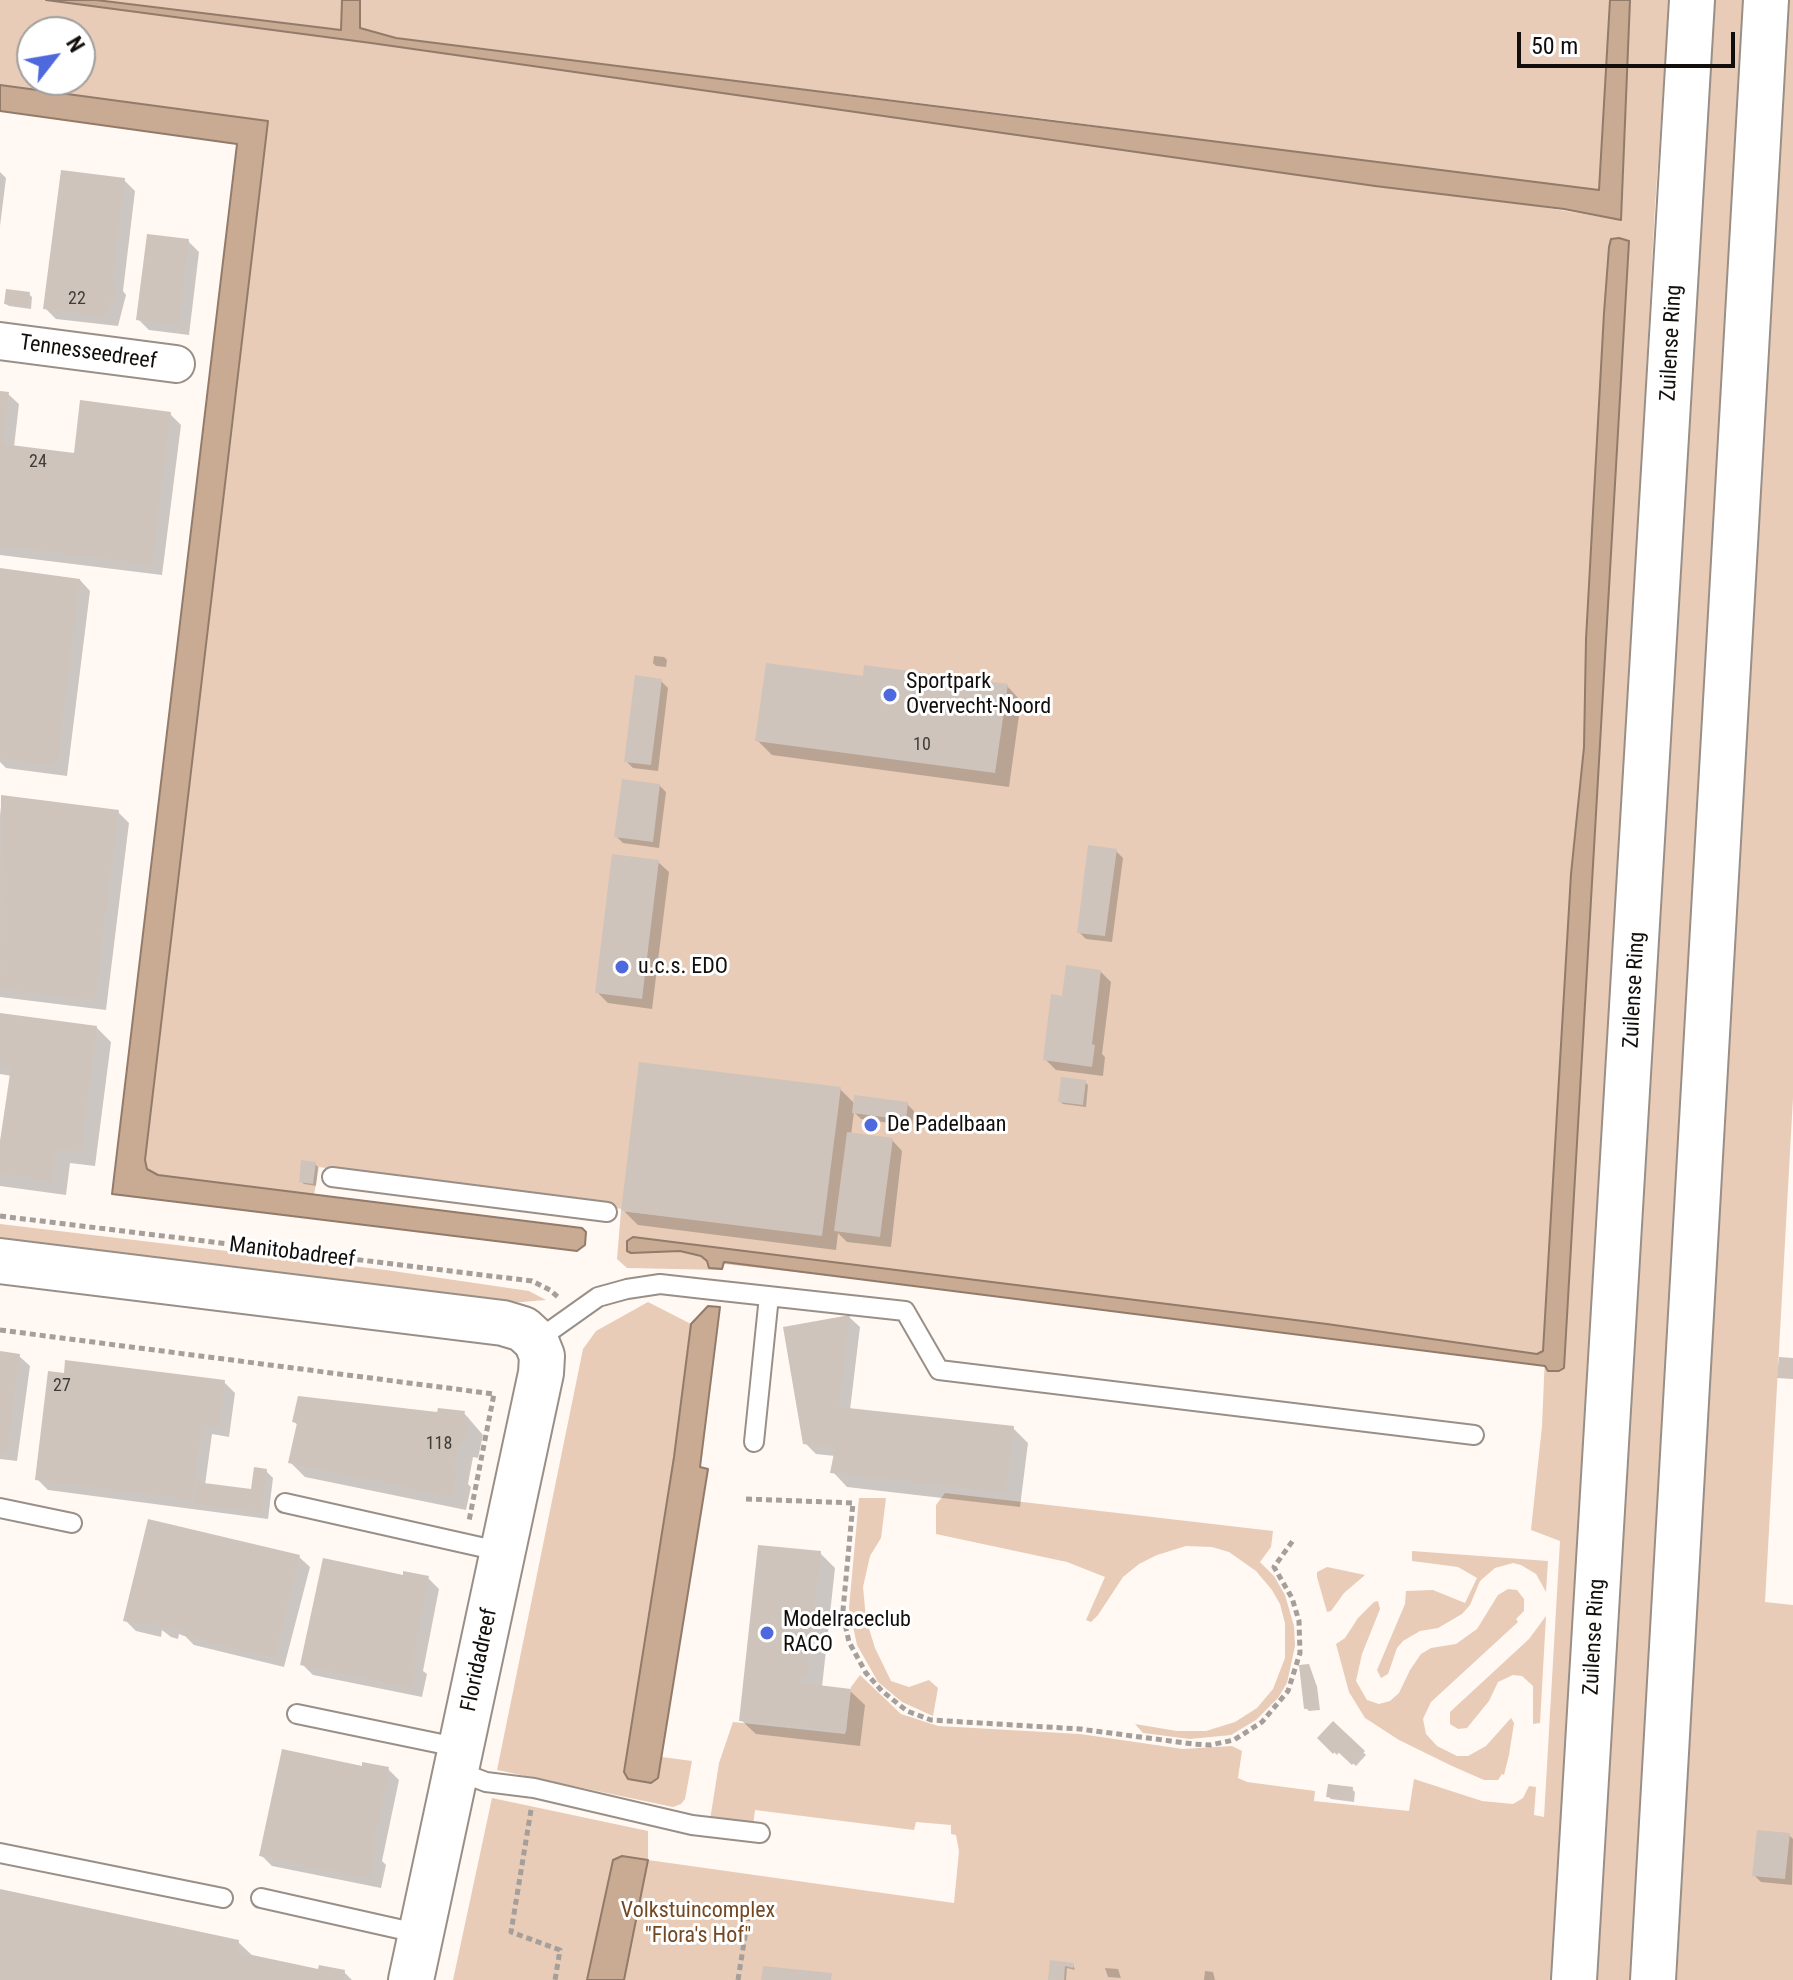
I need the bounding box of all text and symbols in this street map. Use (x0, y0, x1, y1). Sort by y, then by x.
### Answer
north arrow (16, 16, 96, 96)
scale bar (1521, 16, 1739, 66)
text: N (61, 32, 89, 57)
text: 50 m (1531, 32, 1578, 60)
street label: Zuilense Ring (1656, 284, 1688, 402)
house number: 22 (68, 288, 86, 310)
street label: Tennesseedreef (18, 330, 158, 376)
house number: 24 (29, 451, 47, 473)
place label: Sportpark Overvecht-Noord (906, 669, 1051, 720)
marker: Sportpark Overvecht-Noord (881, 686, 899, 704)
house number: 10 (913, 734, 931, 756)
street label: Zuilense Ring (1619, 931, 1651, 1049)
place label: u.c.s. EDO (638, 954, 728, 980)
marker: u.c.s. EDO (613, 958, 631, 976)
place label: De Padelbaan (887, 1112, 1006, 1138)
marker: De Padelbaan (862, 1116, 880, 1134)
street label: Manitobadreef (228, 1232, 356, 1274)
house number: 27 (53, 1375, 71, 1397)
house number: 118 (426, 1433, 452, 1455)
street label: Zuilense Ring (1579, 1578, 1611, 1696)
street label: Floridadreef (456, 1606, 504, 1714)
place label: Modelraceclub RACO (783, 1607, 911, 1658)
marker: Modelraceclub RACO (758, 1624, 776, 1642)
park label: Volkstuincomplex "Flora's Hof" (621, 1898, 775, 1950)

